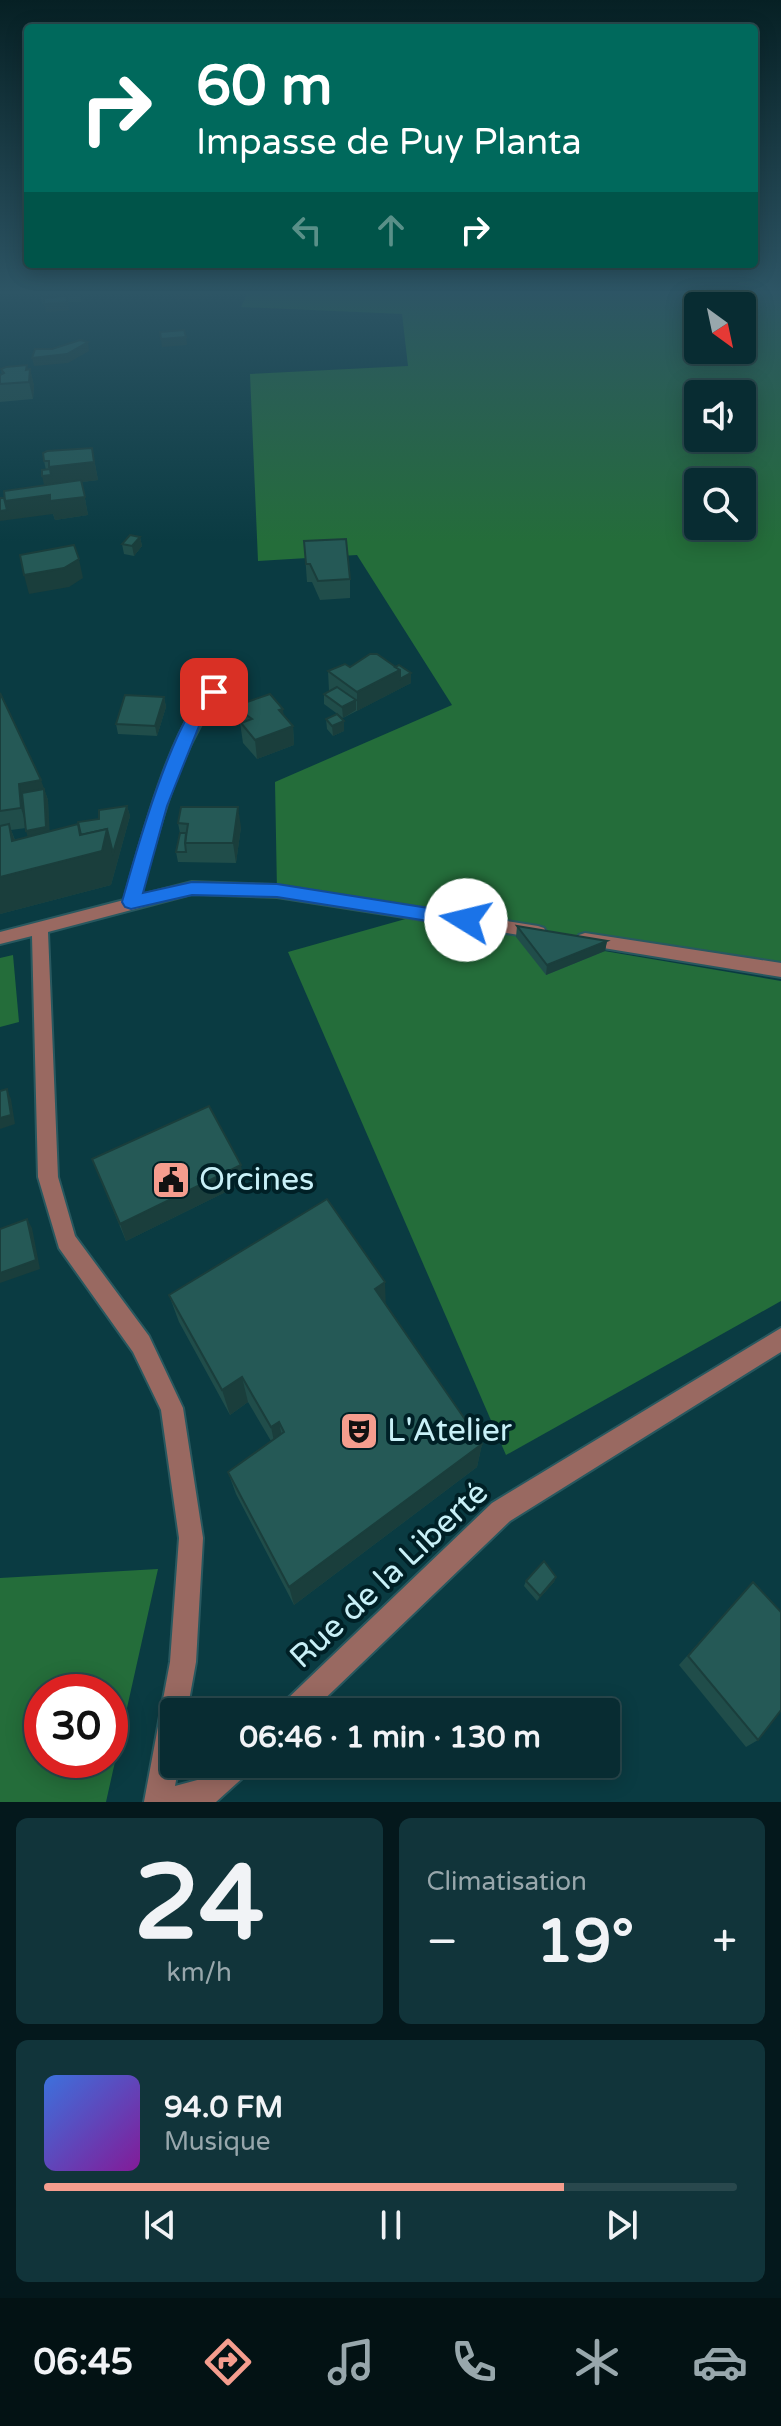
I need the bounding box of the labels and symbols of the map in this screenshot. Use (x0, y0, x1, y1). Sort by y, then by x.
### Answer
north arrow (684, 292, 756, 364)
pin (180, 658, 248, 726)
position arrow (424, 878, 508, 962)
public building icon: Orcines (150, 1159, 192, 1201)
place label: Orcines (199, 1161, 314, 1199)
theatre icon: L'Atelier (338, 1410, 380, 1452)
place label: L'Atelier (387, 1412, 513, 1450)
street label: Rue de la Liberté (282, 1474, 496, 1676)
speed limit sign: 30 (24, 1674, 128, 1778)

